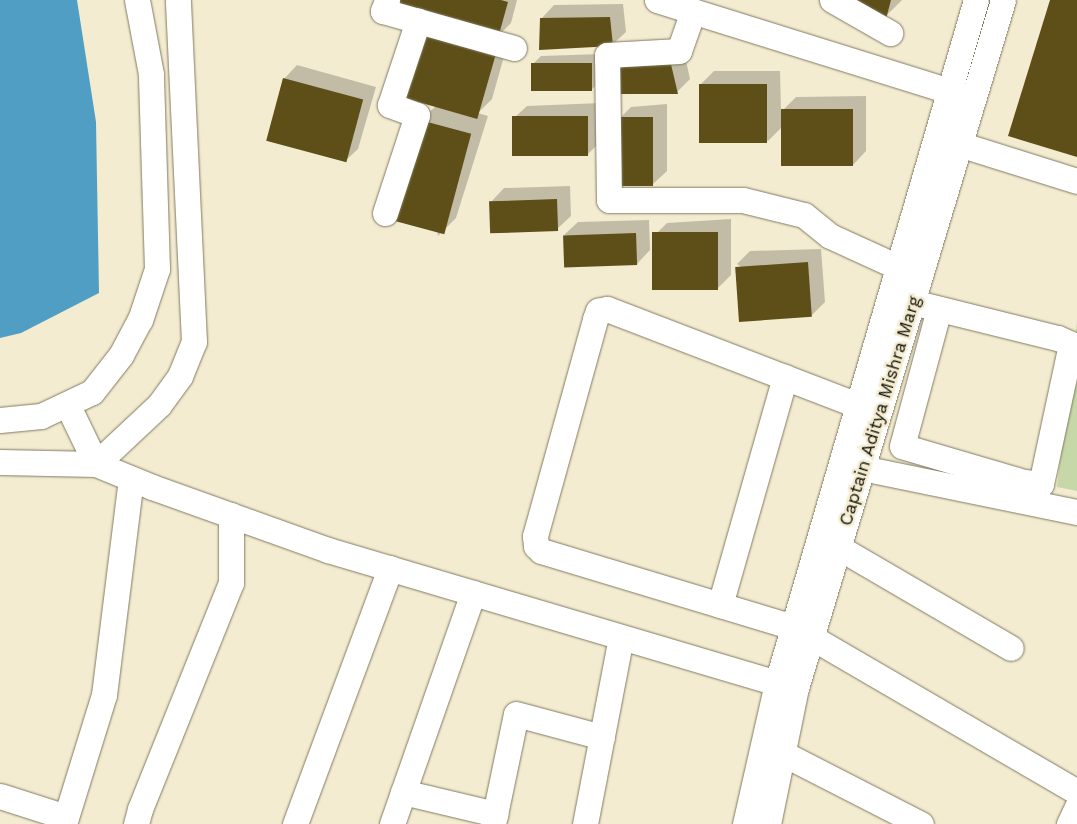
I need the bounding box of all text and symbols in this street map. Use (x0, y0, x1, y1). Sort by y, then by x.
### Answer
street label: Captain Aditya Mishra Marg (835, 293, 925, 529)

